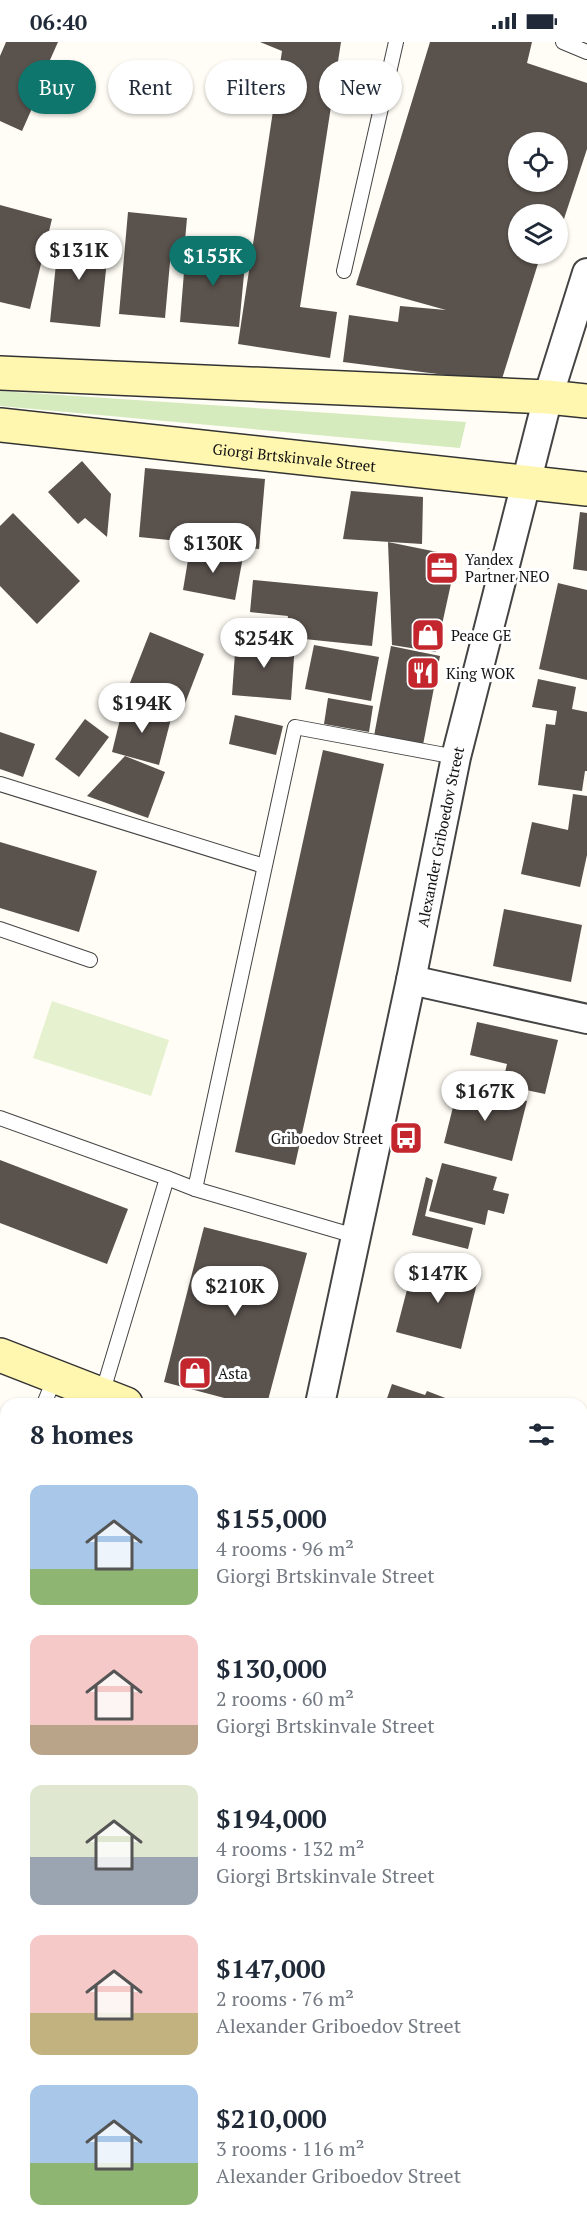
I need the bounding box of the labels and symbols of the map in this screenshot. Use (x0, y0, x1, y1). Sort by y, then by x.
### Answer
pin: $131K (37, 230, 121, 281)
pin: $155K (171, 236, 255, 287)
street label: Giorgi Brtskinvale Street (212, 438, 377, 476)
pin: $130K (171, 523, 255, 574)
place label: Yandex Partner NEO (465, 549, 550, 586)
office icon: Yandex Partner NEO (424, 550, 460, 586)
shop icon: Peace GE (410, 617, 446, 653)
pin: $254K (222, 618, 306, 669)
place label: Peace GE (451, 625, 512, 645)
restaurant icon: King WOK (405, 655, 441, 691)
place label: King WOK (446, 663, 515, 683)
pin: $194K (100, 683, 184, 734)
street label: Alexander Griboedov Street (412, 744, 468, 929)
pin: $167K (443, 1071, 527, 1122)
bus stop icon: Griboedov Street (388, 1120, 424, 1156)
place label: Griboedov Street (271, 1128, 383, 1148)
pin: $147K (396, 1253, 480, 1304)
pin: $210K (193, 1266, 277, 1317)
shop icon: Asta (177, 1355, 213, 1391)
place label: Asta (218, 1363, 248, 1383)

